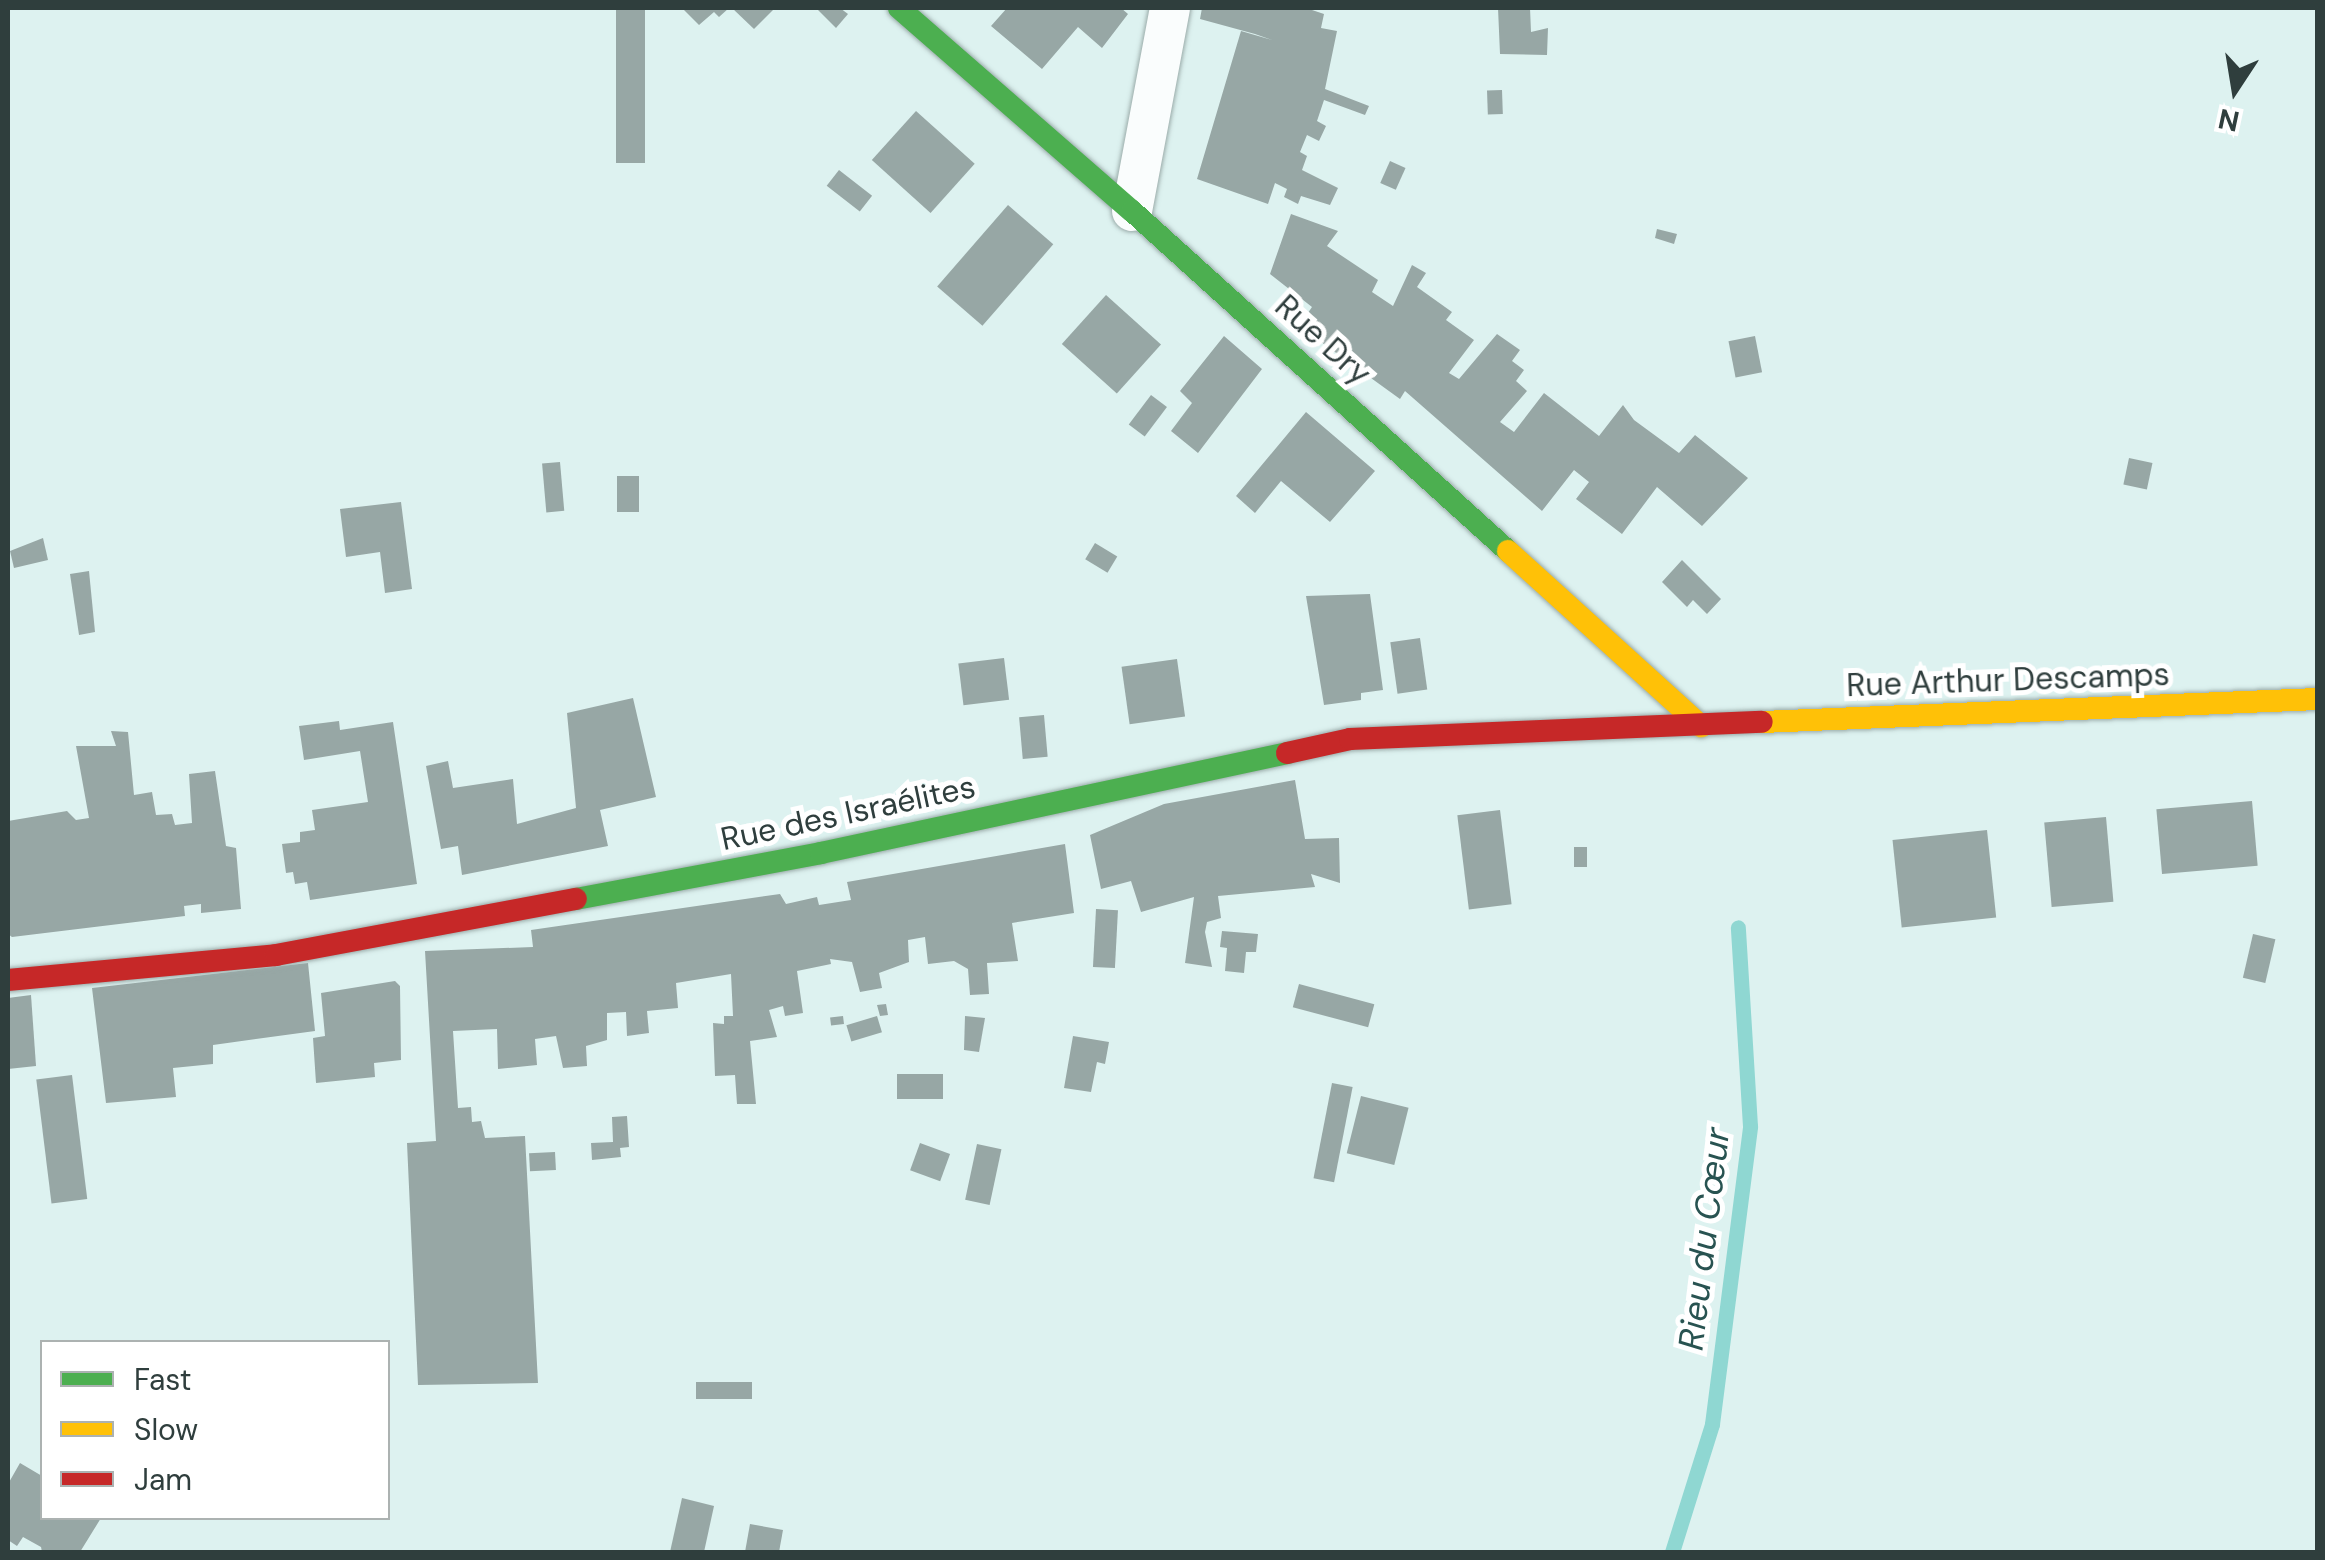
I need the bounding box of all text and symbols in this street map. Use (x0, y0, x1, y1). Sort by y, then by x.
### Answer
north arrow (2185, 40, 2285, 140)
text: N (2215, 100, 2243, 140)
street label: Rue Dry (1267, 287, 1379, 393)
street label: Rue Arthur Descamps (1846, 655, 2170, 705)
street label: Rue des Israélites (717, 767, 979, 859)
water label: Rieu du Cœur (1670, 1125, 1738, 1353)
legend (40, 1340, 390, 1520)
text: Fast (134, 1360, 192, 1399)
text: Slow (134, 1410, 198, 1449)
text: Jam (134, 1460, 192, 1499)

